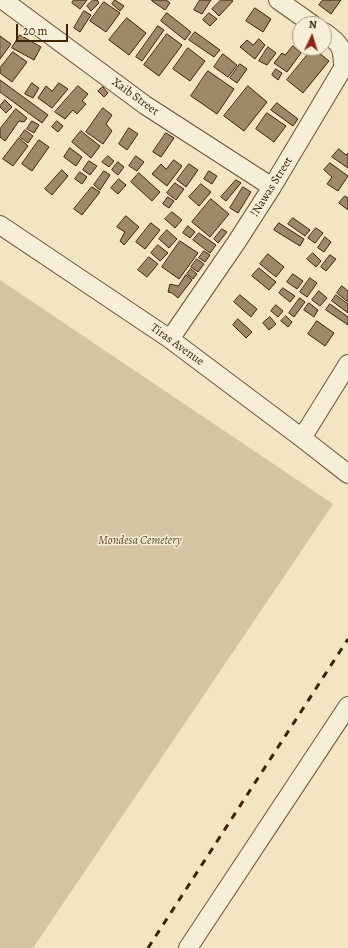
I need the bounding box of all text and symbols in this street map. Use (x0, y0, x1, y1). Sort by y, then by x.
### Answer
scale bar (18, 16, 70, 42)
north arrow (292, 16, 332, 56)
text: N (308, 17, 317, 32)
text: 20 m (23, 23, 47, 39)
street label: Xaib Street (109, 75, 161, 119)
street label: !Nawas Street (248, 154, 296, 220)
street label: Tiras Avenue (147, 321, 207, 369)
park label: Mondesa Cemetery (98, 534, 182, 548)

